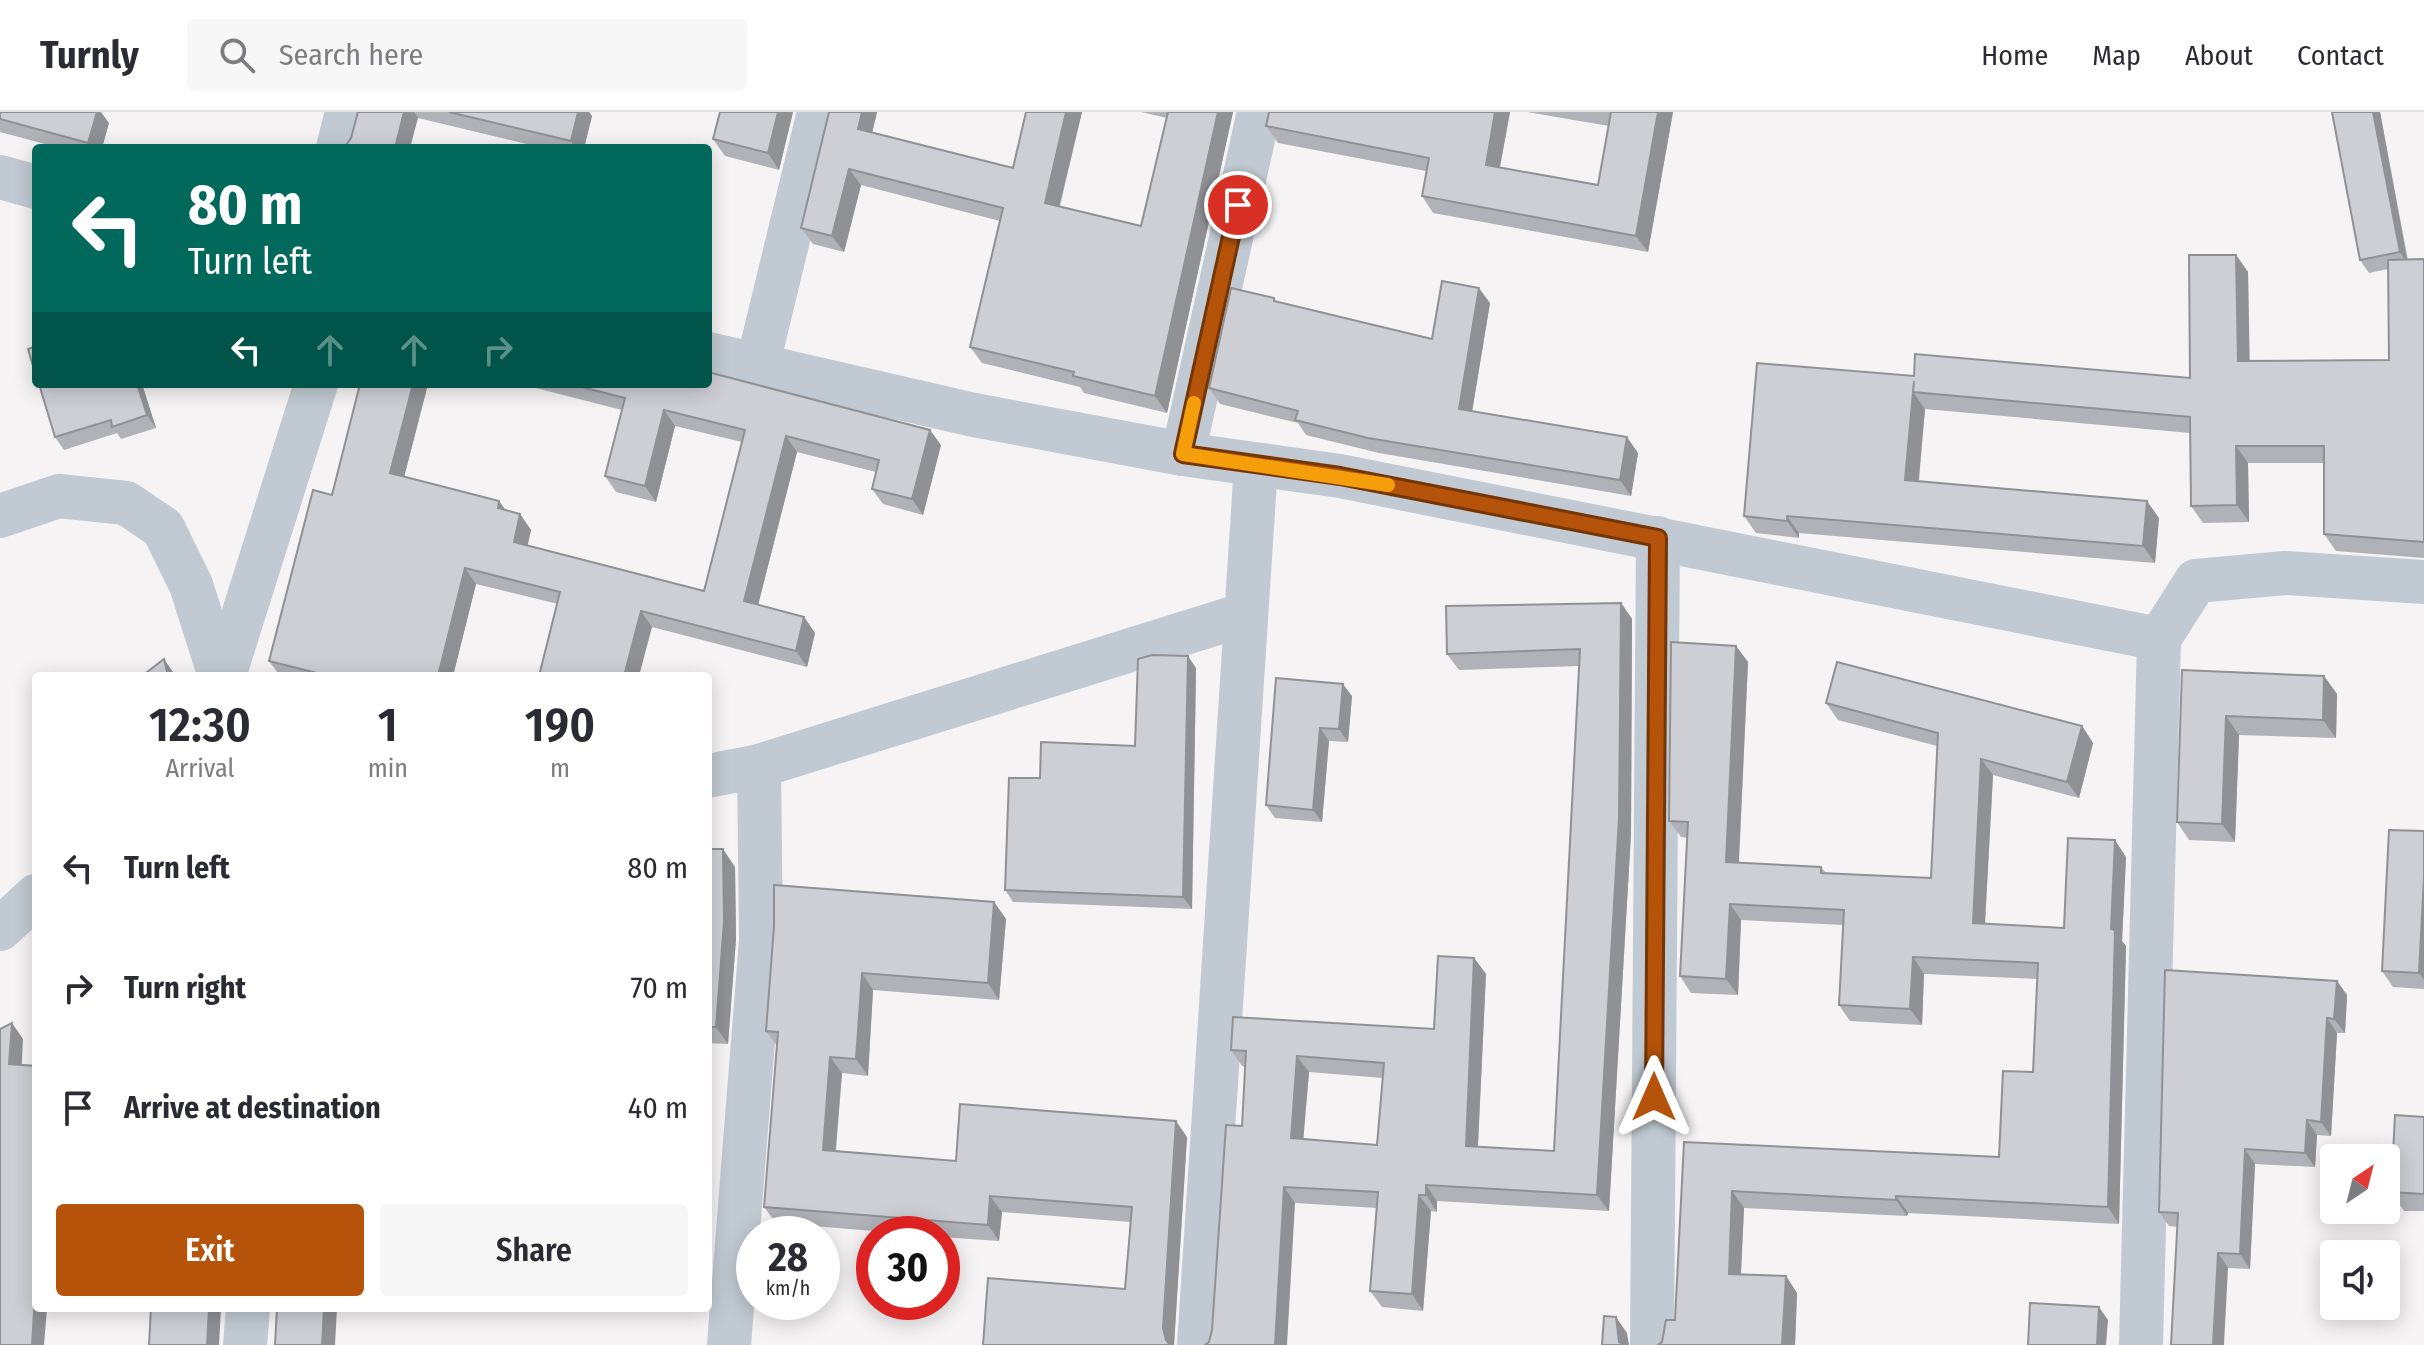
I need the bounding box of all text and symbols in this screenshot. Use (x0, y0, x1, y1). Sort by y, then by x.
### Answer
search box (187, 19, 747, 91)
text: Turnly (40, 32, 139, 78)
icon: search (215, 33, 259, 77)
text: Search here (279, 37, 423, 73)
text: Home (1981, 39, 2048, 72)
text: Map (2092, 39, 2141, 72)
text: About (2185, 39, 2253, 72)
text: Contact (2297, 39, 2384, 72)
pin (1204, 171, 1272, 239)
text: 80 m (188, 172, 303, 239)
icon: left (56, 176, 160, 280)
icon: arrive (1216, 183, 1260, 227)
text: Turn left (188, 240, 312, 284)
icon: left (224, 328, 268, 372)
icon: ahead (308, 328, 352, 372)
icon: ahead (392, 328, 436, 372)
icon: right (476, 328, 520, 372)
text: 12:30 (149, 696, 251, 754)
text: 1 (378, 696, 398, 754)
text: 190 (525, 696, 595, 754)
text: Arrival (165, 753, 234, 784)
text: min (368, 753, 408, 784)
text: m (550, 753, 570, 784)
icon: left (56, 846, 100, 890)
text: Turn left (124, 850, 230, 886)
text: 80 m (627, 850, 688, 886)
icon: right (56, 966, 100, 1010)
text: Turn right (124, 970, 246, 1006)
text: 70 m (630, 970, 688, 1006)
position arrow (1612, 1055, 1696, 1139)
icon: arrive (56, 1086, 100, 1130)
text: Arrive at destination (124, 1090, 381, 1126)
text: 40 m (628, 1090, 688, 1126)
north arrow (2320, 1144, 2400, 1224)
map controls (2320, 1144, 2400, 1320)
button: Exit (56, 1204, 364, 1296)
button: Share (380, 1204, 688, 1296)
speed limit sign: 30 (856, 1216, 960, 1320)
text: 28 (768, 1234, 808, 1282)
button: sound (2320, 1240, 2400, 1320)
text: km/h (766, 1276, 810, 1300)

